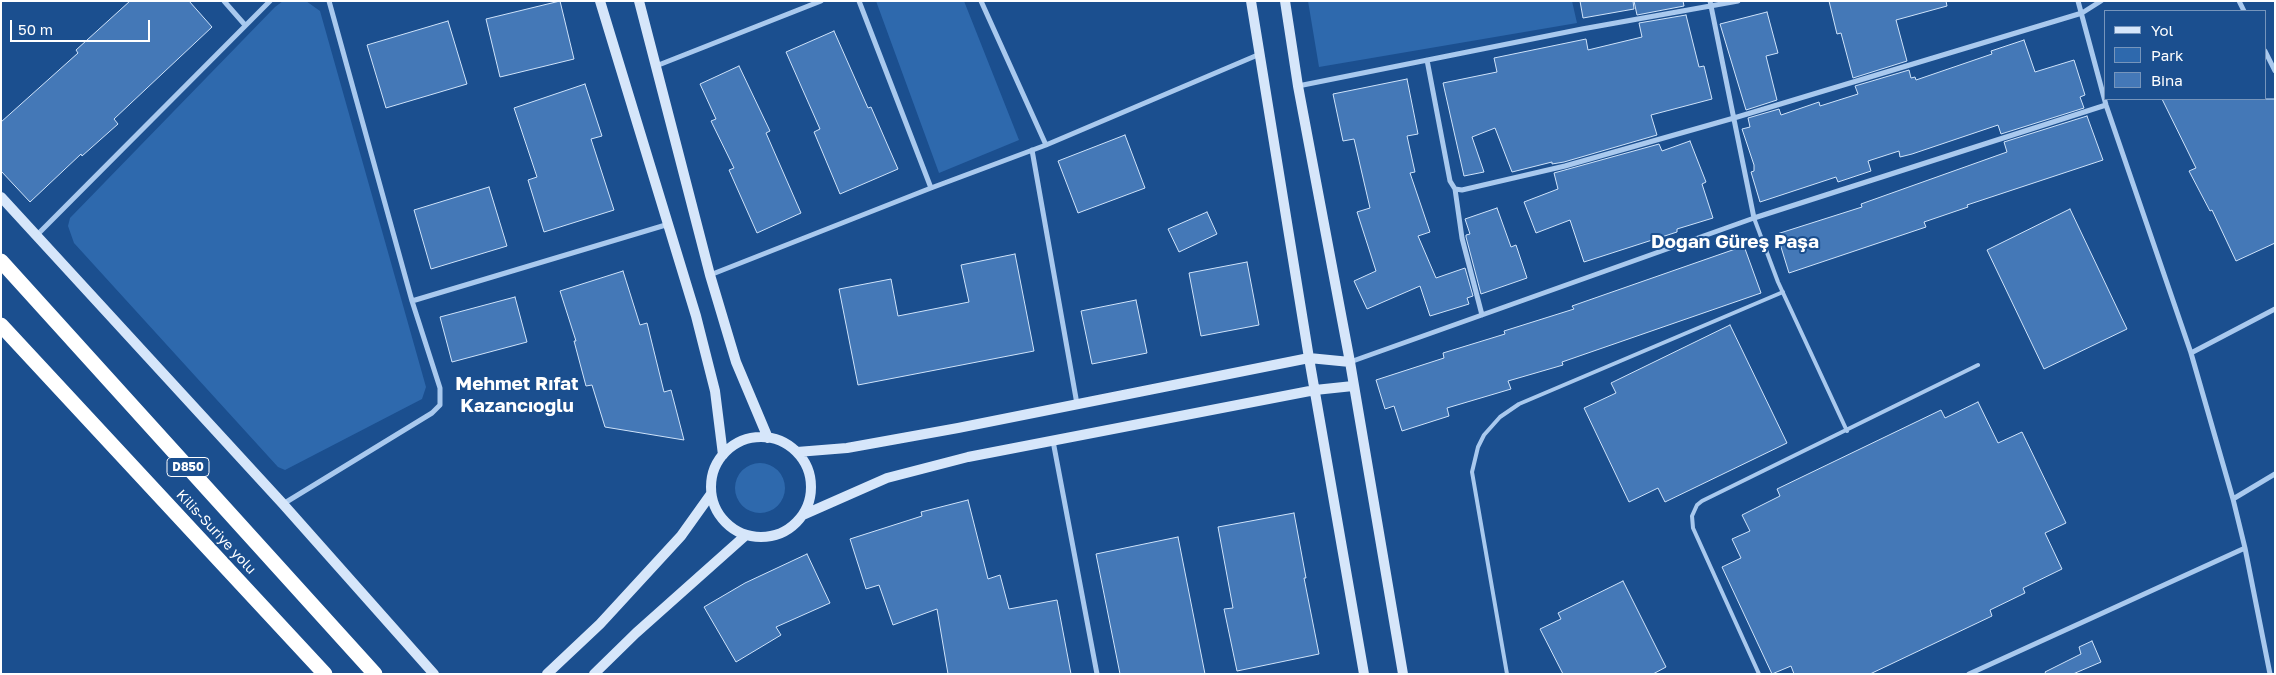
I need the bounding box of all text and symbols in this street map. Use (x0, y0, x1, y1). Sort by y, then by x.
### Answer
scale bar (12, 10, 152, 42)
legend (2104, 10, 2266, 100)
text: 50 m (18, 20, 53, 38)
text: Yol (2151, 21, 2173, 39)
text: Park (2151, 46, 2183, 64)
text: Bina (2151, 71, 2183, 89)
district label: Doğan Güreş Paşa (1651, 231, 1819, 253)
district label: Mehmet Rıfat Kazancıoğlu (455, 373, 579, 417)
road number: D850 (167, 458, 209, 477)
street label: Kilis-Suriye yolu (173, 486, 259, 578)

